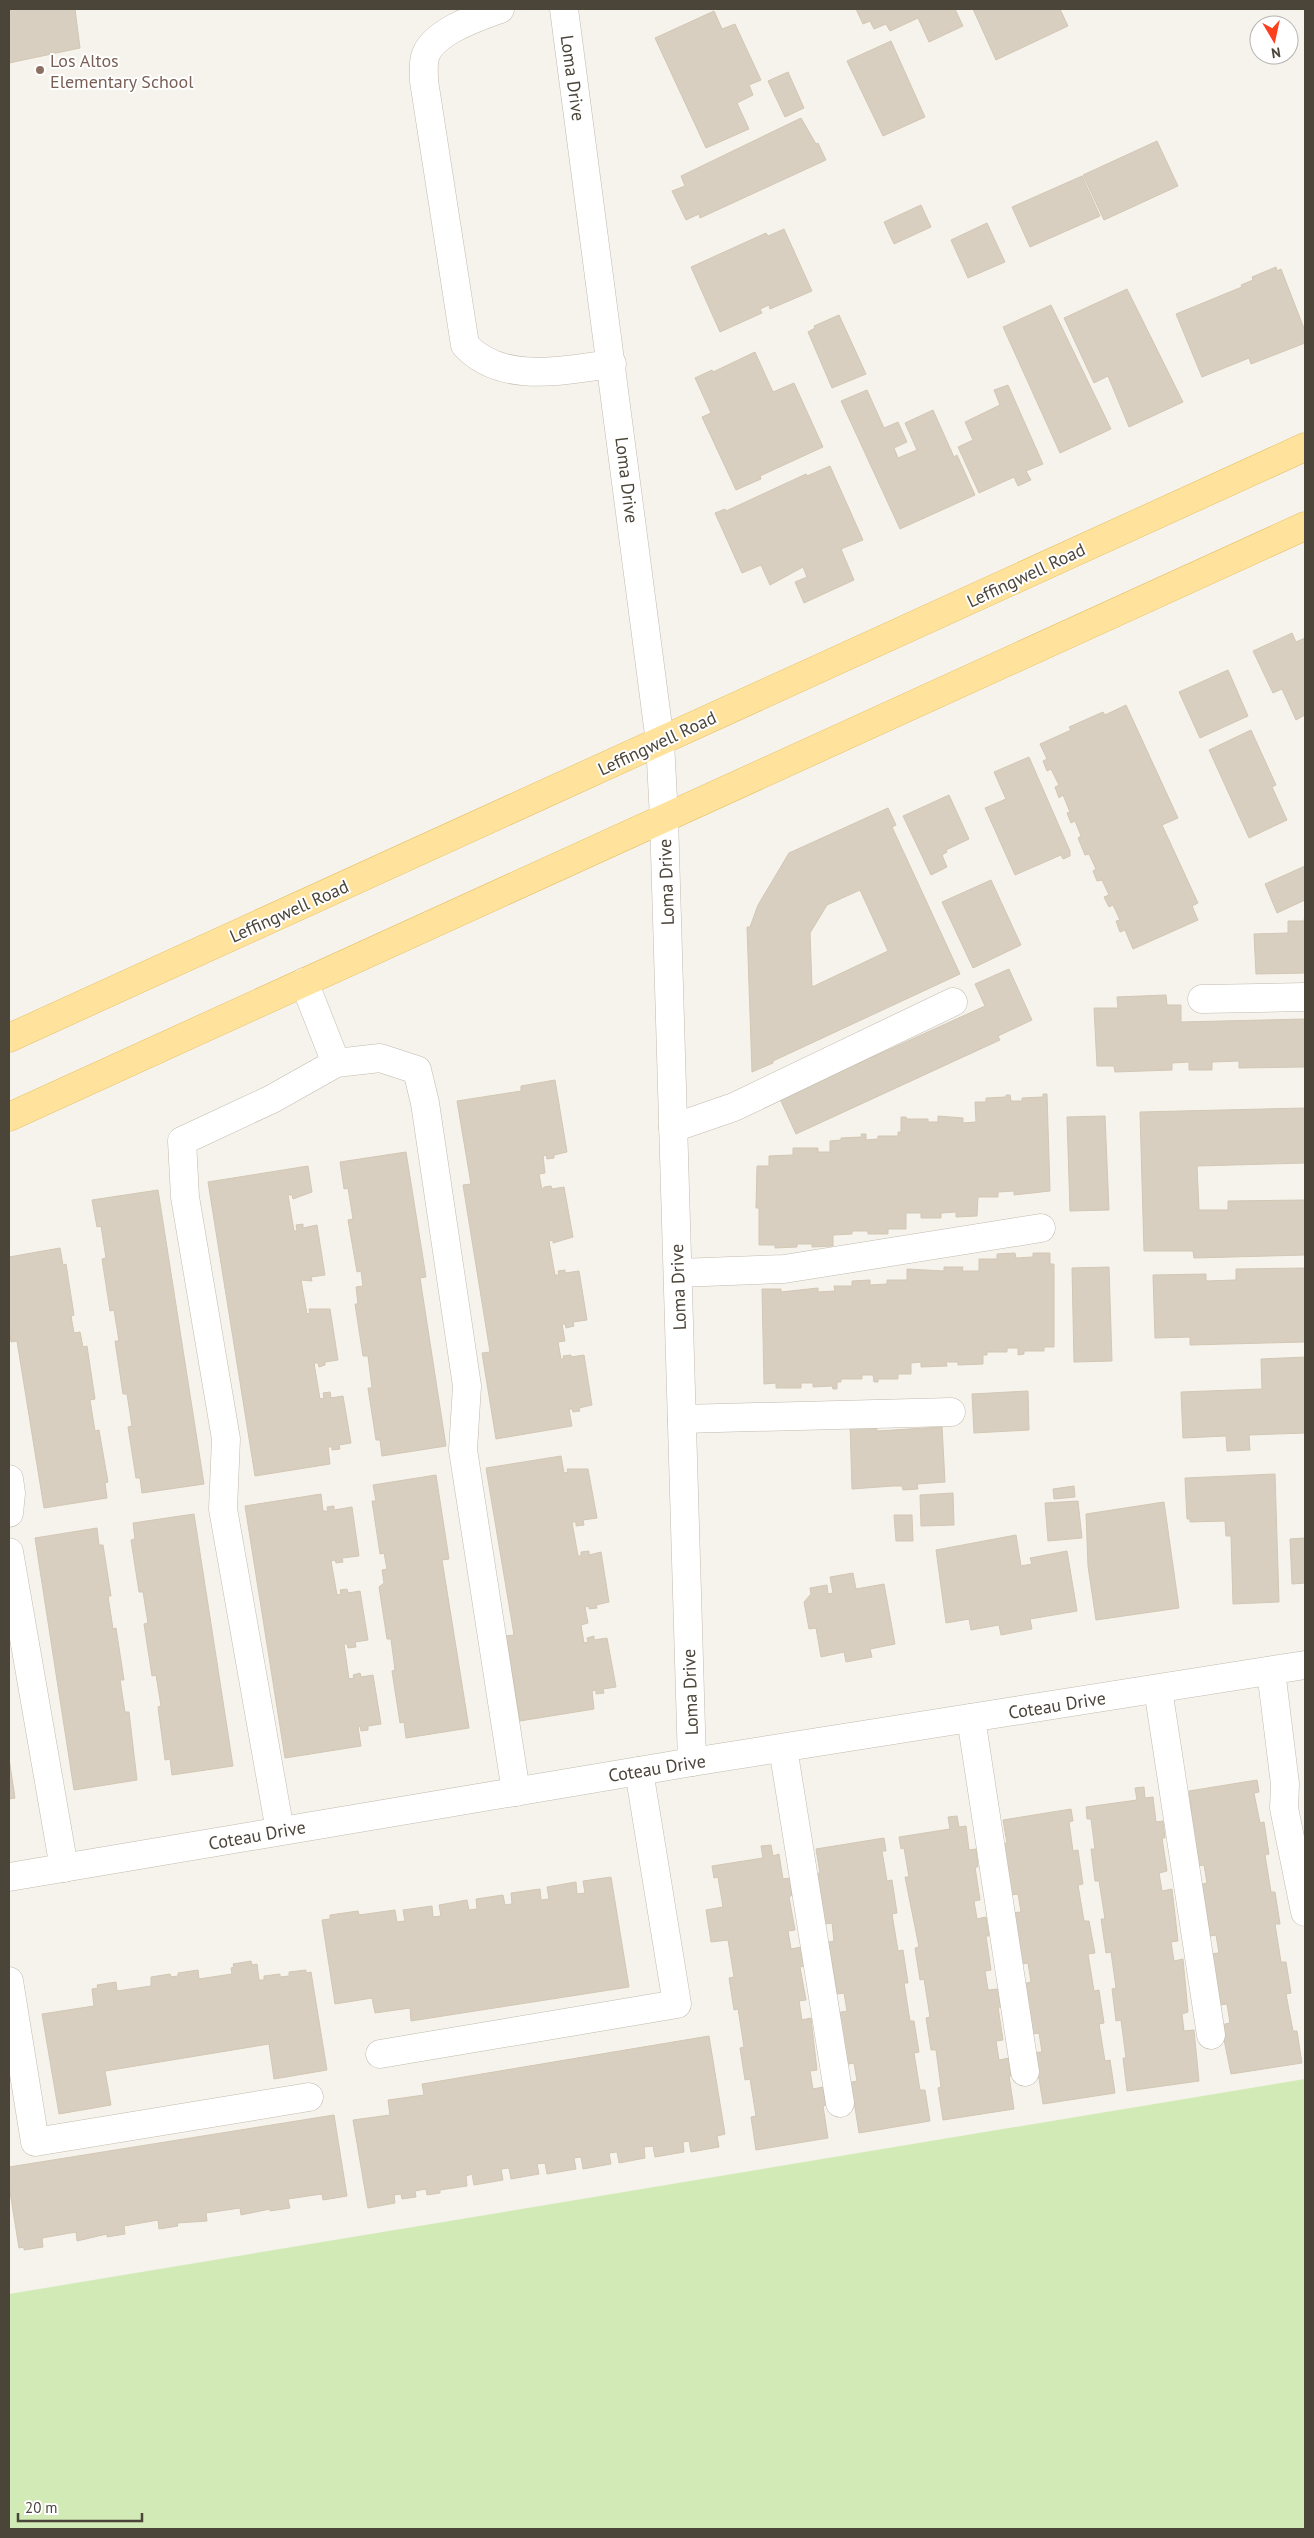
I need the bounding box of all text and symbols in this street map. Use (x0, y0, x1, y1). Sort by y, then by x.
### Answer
north arrow (1249, 15, 1299, 65)
street label: Loma Drive (556, 34, 590, 122)
text: N (1270, 43, 1282, 62)
place label: Los Altos Elementary School (50, 49, 194, 93)
marker: Los Altos Elementary School (34, 64, 46, 76)
street label: Loma Drive (610, 436, 644, 524)
street label: Leffingwell Road (963, 538, 1089, 612)
street label: Leffingwell Road (594, 706, 720, 780)
street label: Loma Drive (653, 838, 679, 926)
street label: Leffingwell Road (226, 874, 352, 948)
street label: Loma Drive (665, 1243, 691, 1331)
street label: Loma Drive (677, 1648, 703, 1736)
street label: Coteau Drive (1007, 1686, 1107, 1724)
street label: Coteau Drive (607, 1749, 707, 1787)
street label: Coteau Drive (207, 1815, 307, 1855)
scale bar (18, 2490, 141, 2522)
text: 20 m (25, 2498, 58, 2517)

